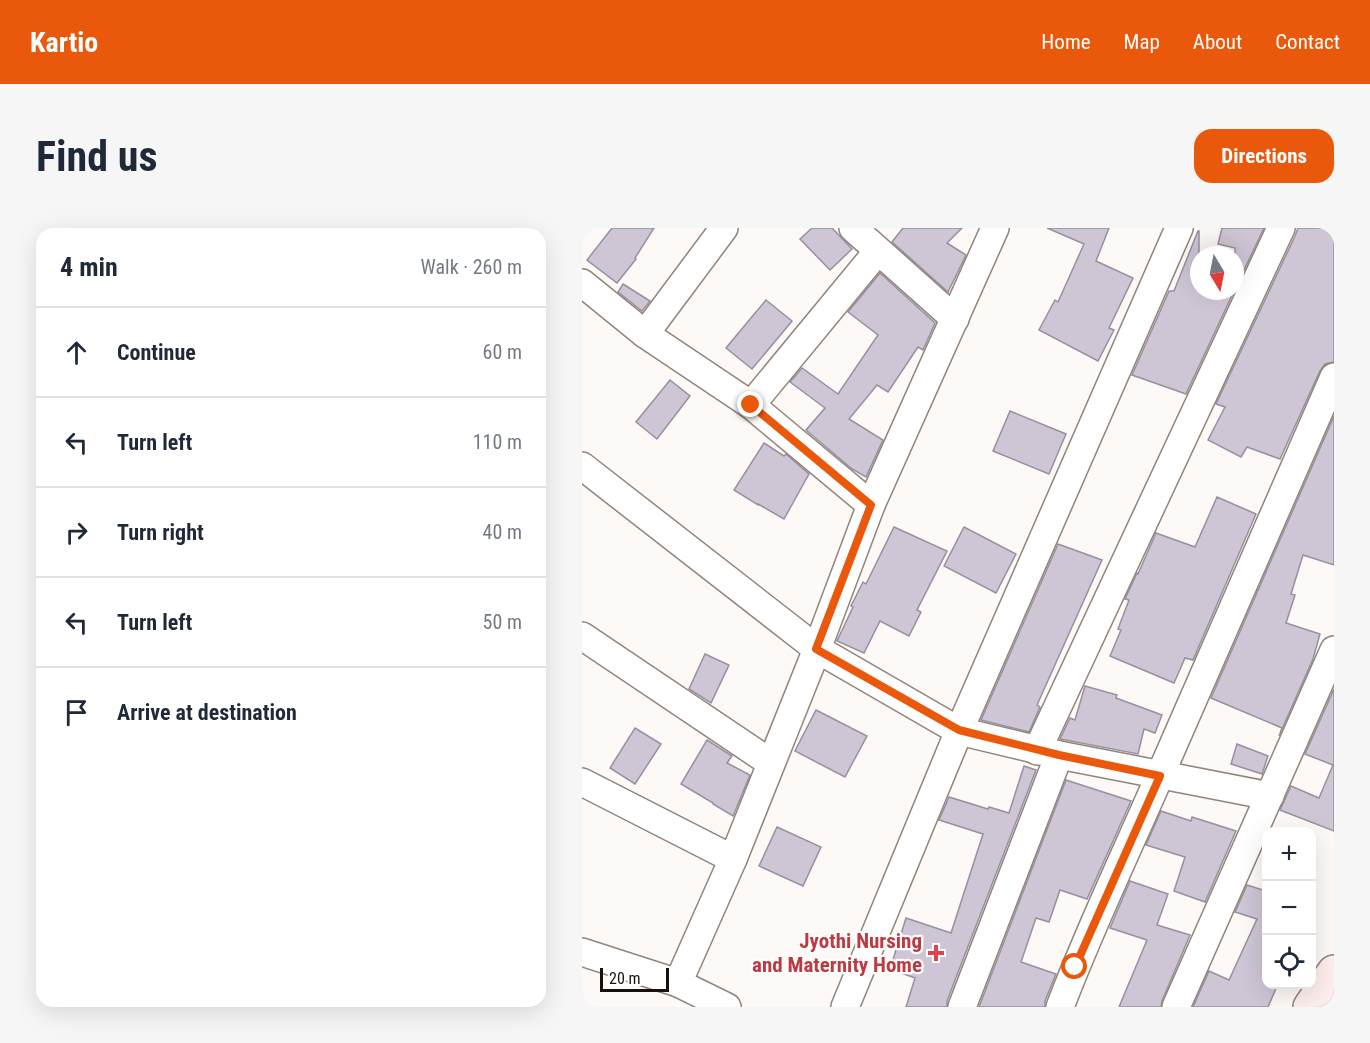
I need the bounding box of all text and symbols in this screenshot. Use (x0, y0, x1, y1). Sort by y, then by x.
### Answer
text: Kartio (30, 26, 98, 59)
text: Home (1041, 30, 1091, 54)
text: Map (1124, 30, 1160, 54)
text: About (1193, 30, 1242, 54)
text: Contact (1275, 30, 1340, 54)
button: Directions (1194, 129, 1334, 183)
text: Find us (36, 132, 157, 181)
north arrow (1190, 246, 1244, 300)
text: 4 min (60, 252, 118, 282)
text: Walk · 260 m (421, 255, 522, 279)
icon: ahead (60, 336, 93, 369)
text: Continue (117, 340, 196, 365)
text: 60 m (483, 340, 522, 364)
route end (737, 391, 763, 417)
icon: left (60, 426, 93, 459)
text: Turn left (117, 430, 192, 455)
text: 110 m (473, 430, 522, 454)
icon: right (60, 516, 93, 549)
text: Turn right (117, 520, 204, 545)
text: 40 m (483, 520, 522, 544)
icon: left (60, 606, 93, 639)
text: Turn left (117, 610, 192, 635)
text: 50 m (483, 610, 522, 634)
icon: arrive (60, 696, 93, 729)
text: Arrive at destination (117, 700, 297, 725)
map controls (1262, 827, 1316, 989)
button: + (1262, 827, 1316, 881)
button: − (1262, 881, 1316, 935)
place label: Jyothi Nursing and Maternity Home (752, 929, 922, 977)
button: locate (1262, 935, 1316, 989)
marker: Jyothi Nursing and Maternity Home (927, 944, 945, 962)
route start (1061, 953, 1087, 979)
scale bar (600, 965, 669, 992)
text: 20 m (609, 969, 641, 988)

